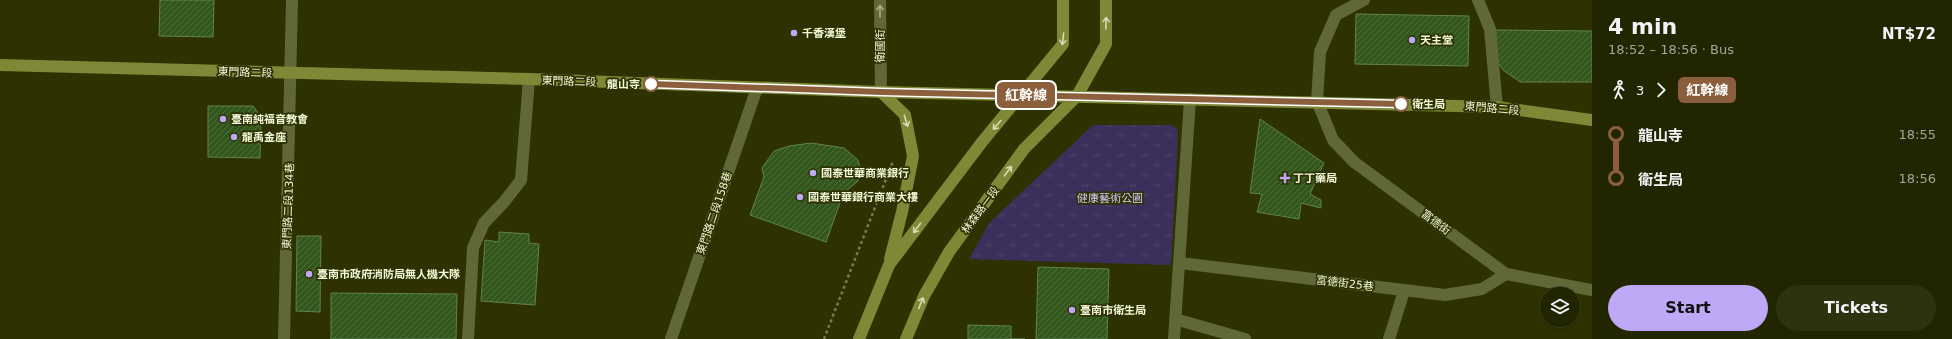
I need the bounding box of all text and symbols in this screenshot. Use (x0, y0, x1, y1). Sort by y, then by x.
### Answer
one-way arrow (876, 5, 884, 18)
text: 4 min (1608, 14, 1677, 39)
one-way arrow (1102, 17, 1110, 30)
text: NT$72 (1882, 25, 1936, 43)
place label: 千香漢堡 (802, 27, 846, 40)
marker: 千香漢堡 (789, 28, 799, 38)
street label: 衛國街 (874, 30, 887, 64)
one-way arrow (1059, 32, 1066, 45)
place label: 天主堂 (1420, 34, 1453, 47)
marker: 天主堂 (1407, 35, 1417, 45)
text: 18:52 – 18:56 · Bus (1608, 42, 1734, 57)
street label: 東門路二段 (217, 65, 273, 80)
street label: 東門路二段 (541, 74, 597, 89)
marker: 龍山寺 (643, 76, 659, 92)
place label: 龍山寺 (607, 78, 640, 91)
icon: walk (1608, 79, 1630, 101)
icon: forward (1650, 79, 1672, 101)
line badge: 紅幹線 (1003, 82, 1049, 108)
text: 紅幹線 (1686, 82, 1728, 98)
text: 3 (1636, 83, 1644, 98)
text: 紅幹線 (1005, 87, 1047, 103)
marker: 衛生局 (1393, 96, 1409, 112)
place label: 衛生局 (1412, 98, 1445, 111)
street label: 東門路二段 (1464, 100, 1520, 117)
place label: 臺南純福音教會 (231, 113, 308, 126)
marker: 臺南純福音教會 (218, 114, 228, 124)
one-way arrow (903, 114, 910, 127)
one-way arrow (992, 119, 1001, 130)
text: 龍山寺 (1638, 127, 1683, 145)
text: 18:55 (1899, 127, 1936, 142)
place label: 龍禹金座 (242, 131, 286, 144)
marker: 龍禹金座 (229, 132, 239, 142)
street label: 東門路二段134巷 (280, 162, 297, 250)
one-way arrow (1004, 166, 1012, 177)
place label: 國泰世華商業銀行 (821, 167, 909, 180)
marker: 國泰世華商業銀行 (808, 168, 818, 178)
street label: 東門路二段158巷 (694, 170, 735, 256)
text: 衛生局 (1638, 171, 1683, 189)
text: 18:56 (1899, 171, 1936, 186)
place label: 丁丁藥局 (1293, 172, 1337, 185)
marker: 丁丁藥局 (1280, 173, 1290, 183)
street label: 林森路一段 (959, 184, 1002, 236)
place label: 國泰世華銀行商業大樓 (808, 191, 918, 204)
marker: 國泰世華銀行商業大樓 (795, 192, 805, 202)
park label: 健康藝術公園 (1077, 192, 1143, 205)
street label: 富德街 (1419, 207, 1453, 238)
one-way arrow (913, 222, 922, 233)
place label: 臺南市政府消防局無人機大隊 (317, 268, 460, 281)
marker: 臺南市政府消防局無人機大隊 (304, 269, 314, 279)
street label: 富德街25巷 (1315, 274, 1375, 293)
button: Start (1608, 285, 1768, 331)
button: Tickets (1776, 285, 1936, 331)
map controls (1540, 287, 1580, 327)
button: layers (1540, 287, 1580, 327)
one-way arrow (917, 297, 925, 309)
place label: 臺南市衛生局 (1080, 304, 1146, 317)
marker: 臺南市衛生局 (1067, 305, 1077, 315)

